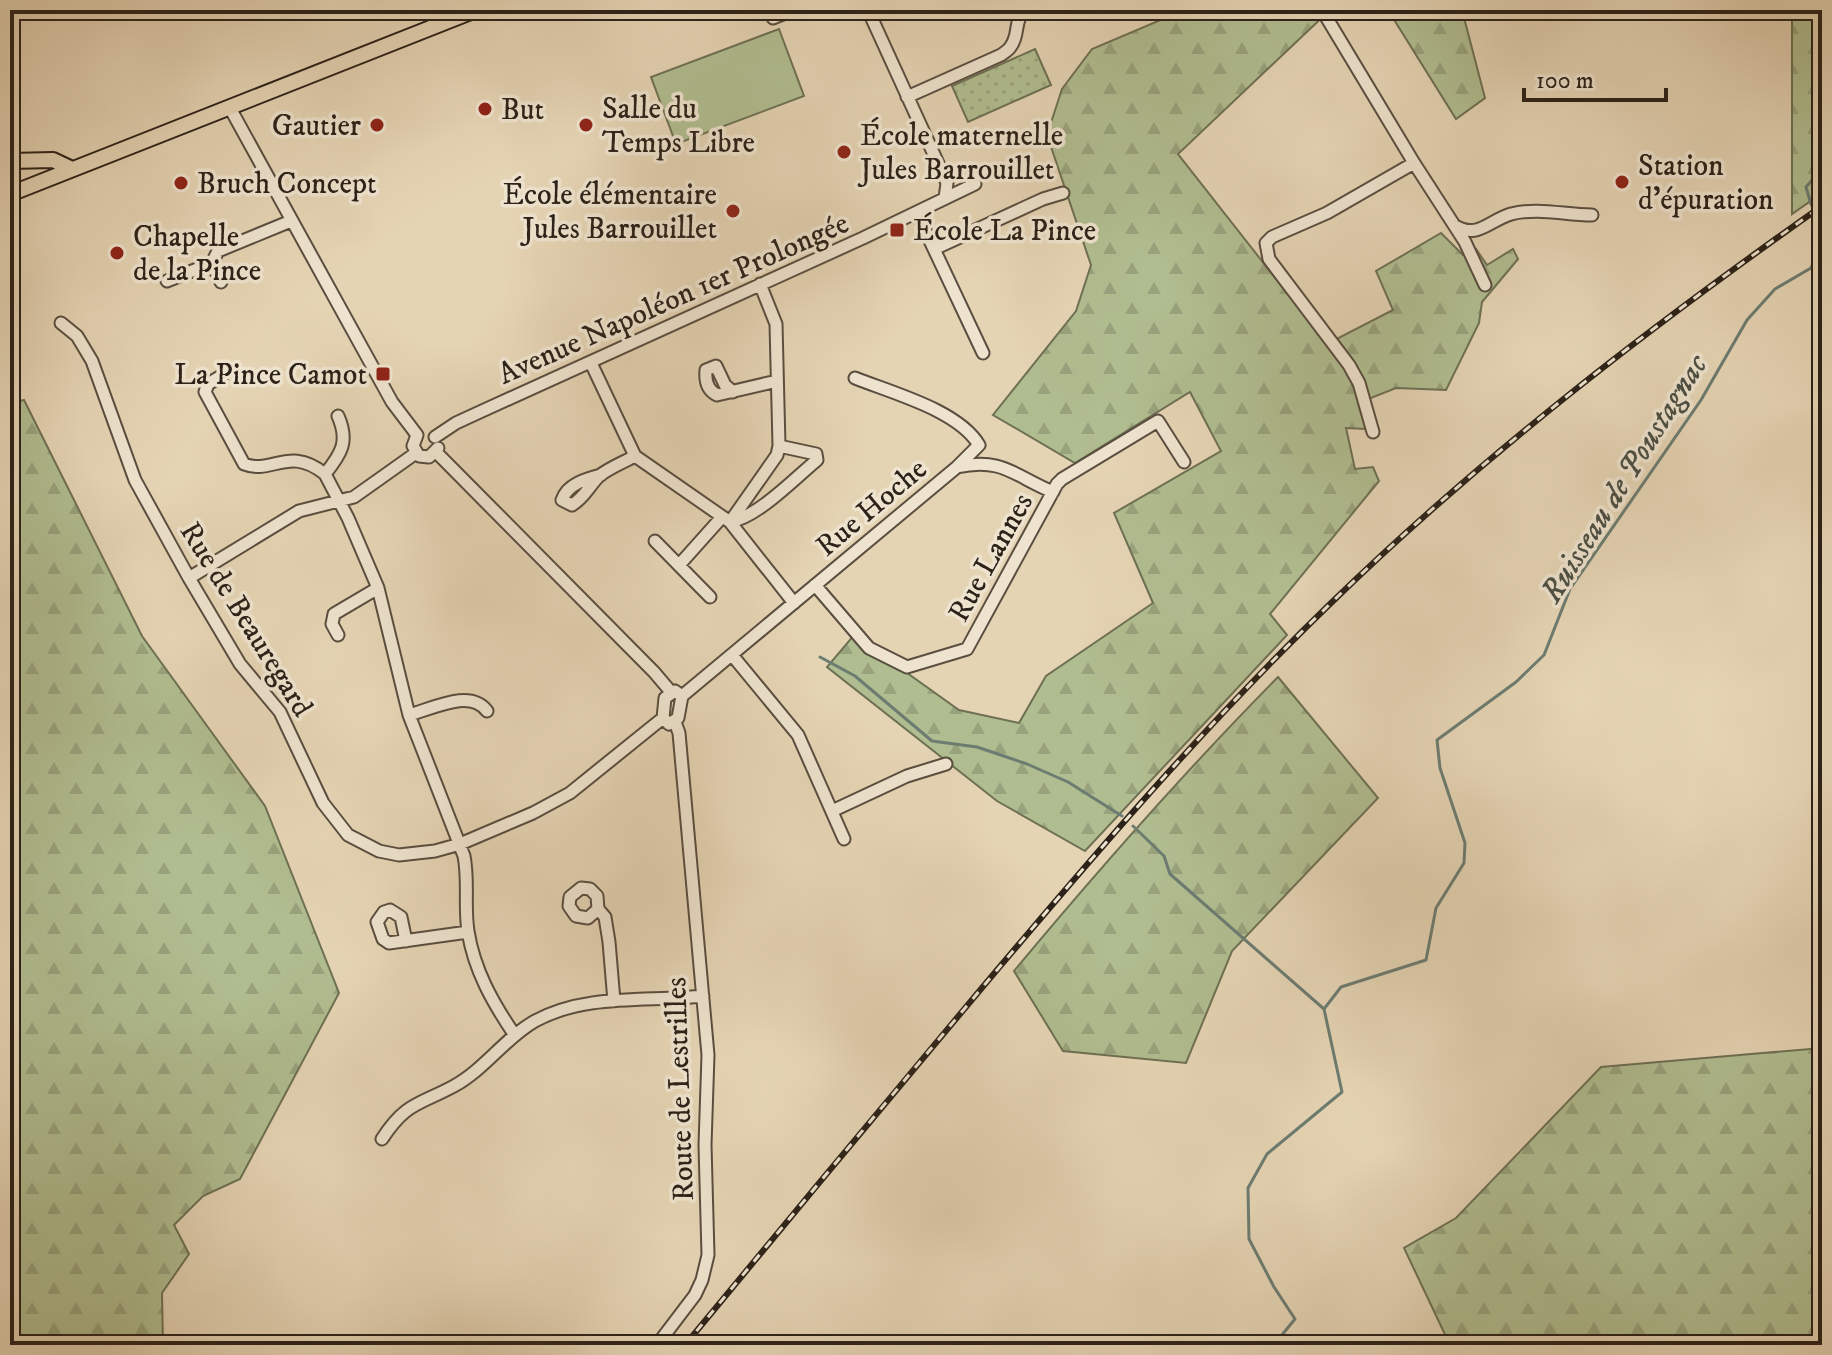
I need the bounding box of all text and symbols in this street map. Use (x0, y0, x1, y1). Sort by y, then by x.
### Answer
scale bar (1524, 52, 1666, 102)
text: 100 m (1536, 66, 1594, 96)
place label: Salle du Temps Libre (602, 91, 755, 162)
place label: But (501, 92, 544, 129)
marker: But (476, 100, 494, 118)
place label: Gautier (272, 108, 361, 145)
marker: Gautier (368, 116, 386, 134)
marker: Salle du Temps Libre (577, 116, 595, 134)
place label: École maternelle Jules Barrouillet (857, 117, 1063, 189)
marker: École maternelle Jules Barrouillet (835, 143, 853, 161)
place label: Station d'épuration (1638, 148, 1774, 219)
place label: Bruch Concept (197, 166, 377, 203)
marker: Station d'épuration (1613, 173, 1631, 191)
marker: Bruch Concept (172, 174, 190, 192)
place label: École élémentaire Jules Barrouillet (503, 176, 717, 248)
marker: École élémentaire Jules Barrouillet (724, 202, 742, 220)
street label: Avenue Napoléon 1er Prolongée (493, 205, 855, 394)
place label: École La Pince (913, 212, 1096, 250)
place label: Chapelle de la Pince (133, 219, 261, 290)
marker: École La Pince (888, 221, 906, 239)
marker: Chapelle de la Pince (108, 244, 126, 262)
water label: Ruisseau de Poustagnac (1532, 346, 1718, 611)
place label: La Pince Camot (174, 357, 367, 394)
marker: La Pince Camot (374, 365, 392, 383)
street label: Rue Hoche (809, 451, 935, 565)
street label: Rue Lannes (941, 487, 1042, 629)
street label: Rue de Beauregard (171, 516, 320, 724)
street label: Route de Lestrilles (658, 976, 703, 1202)

